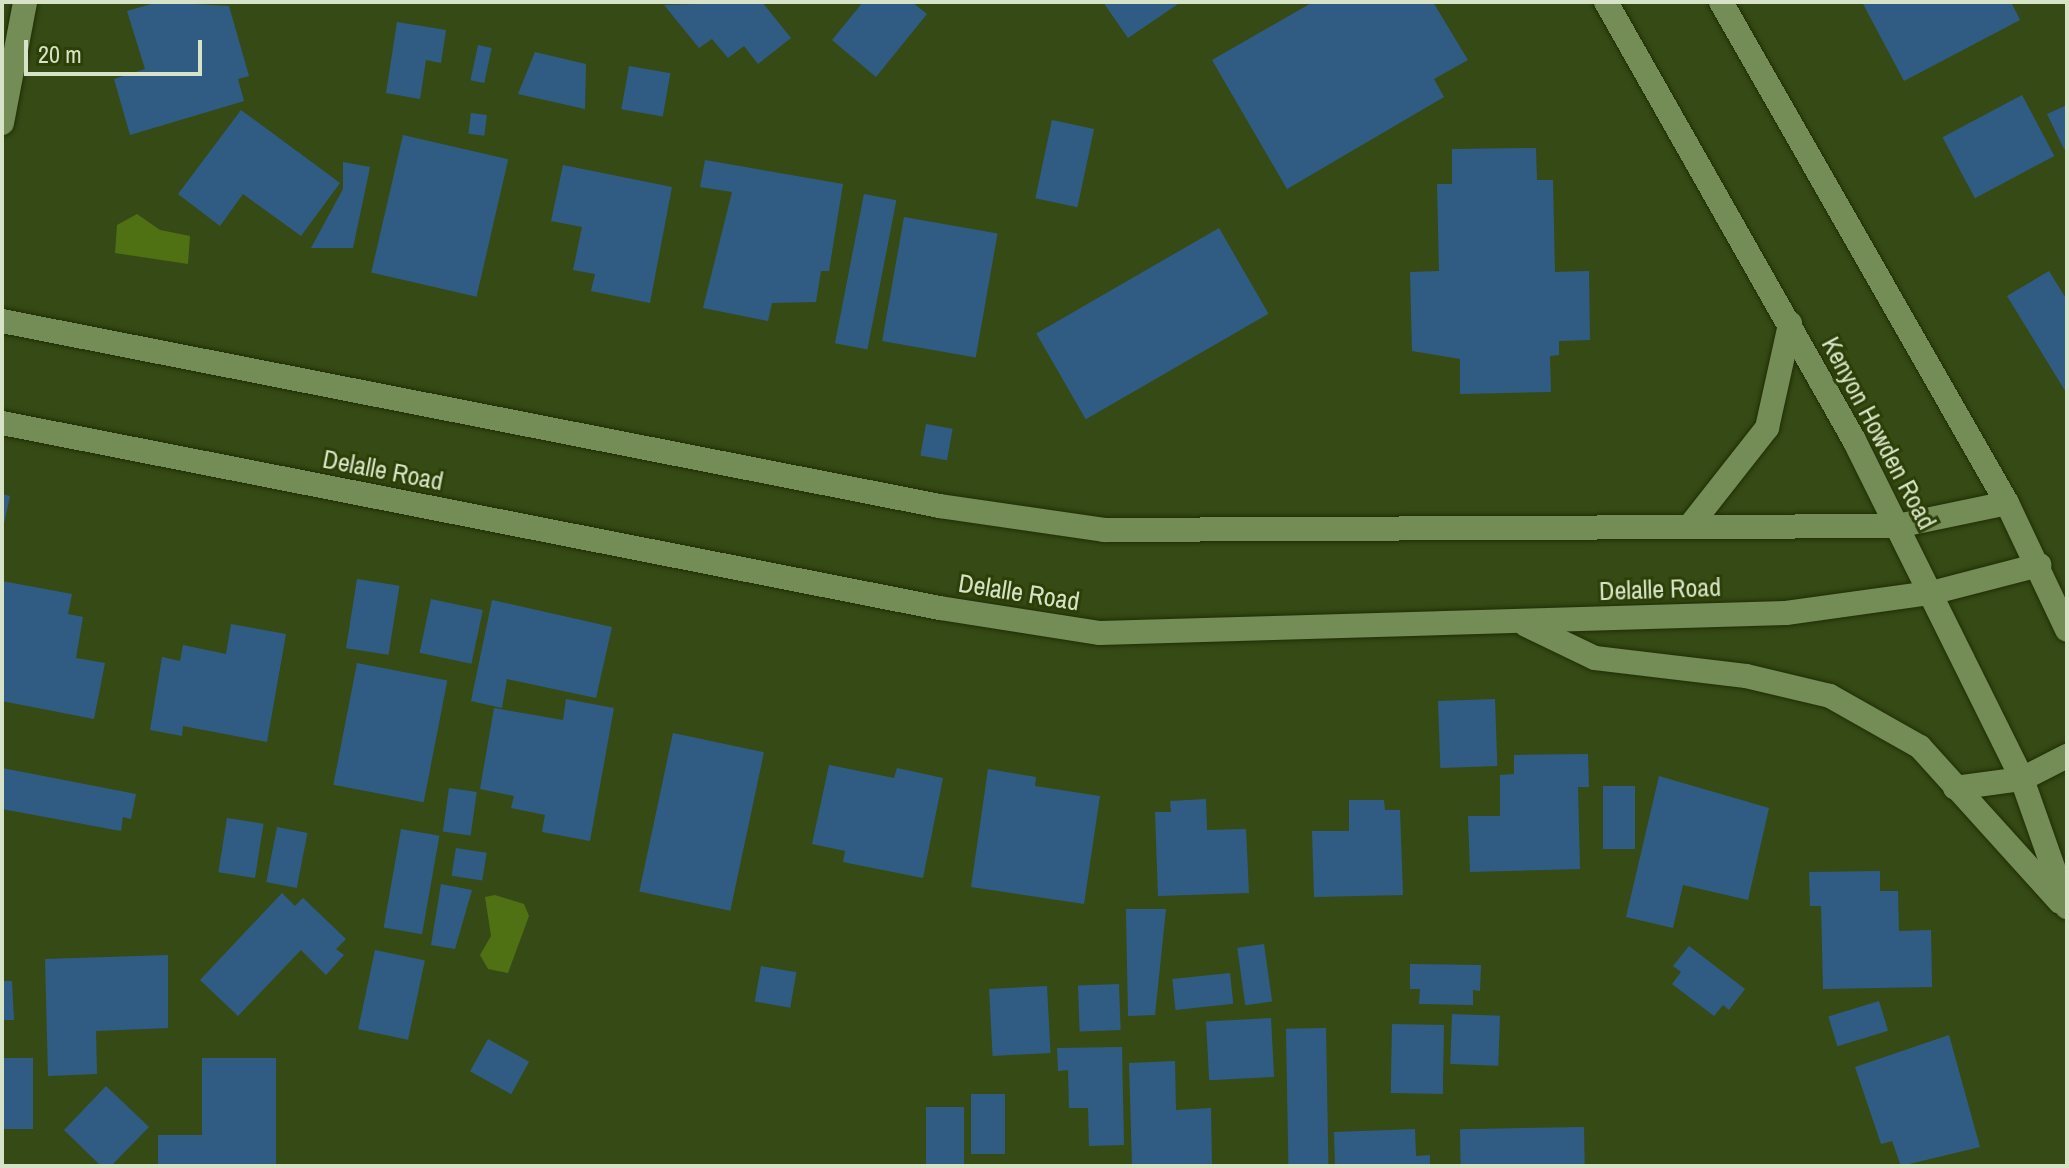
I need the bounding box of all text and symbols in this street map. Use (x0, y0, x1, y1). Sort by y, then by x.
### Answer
scale bar (28, 24, 206, 74)
text: 20 m (38, 38, 82, 70)
street label: Kenyon Howden Road (1815, 331, 1943, 535)
street label: Delalle Road (320, 443, 446, 497)
street label: Delalle Road (956, 567, 1082, 617)
street label: Delalle Road (1598, 571, 1722, 607)

